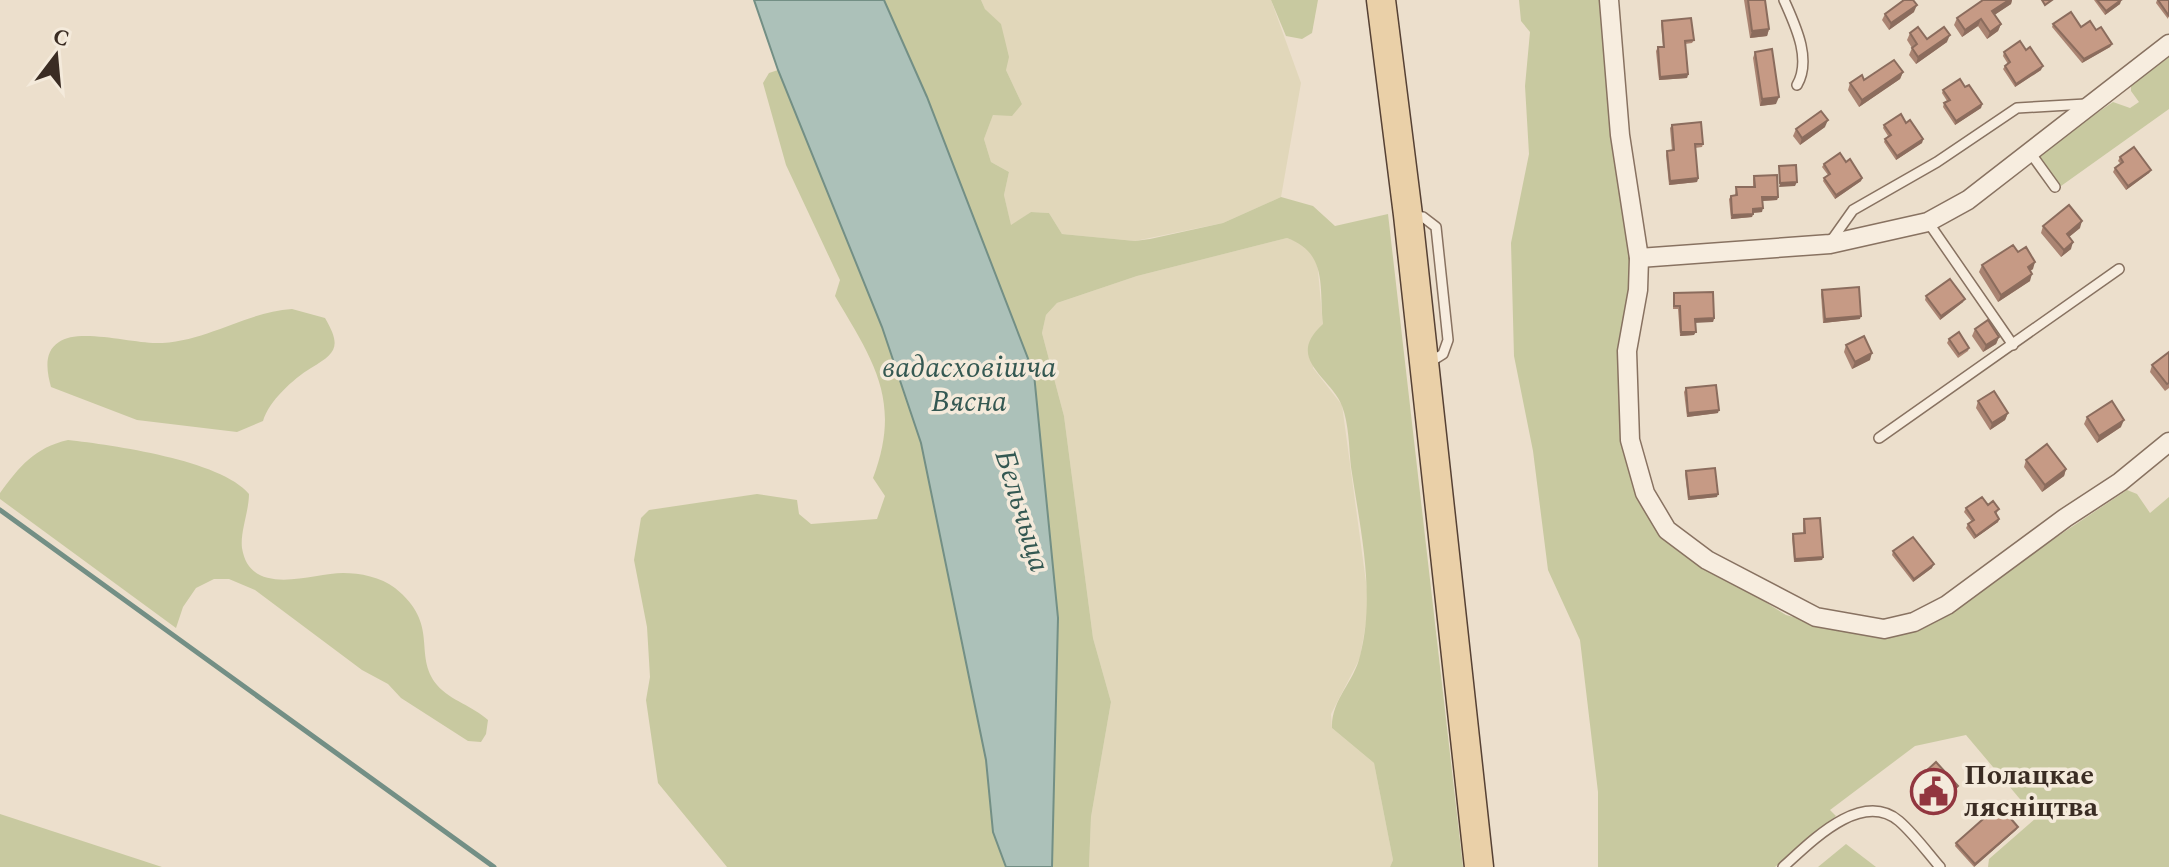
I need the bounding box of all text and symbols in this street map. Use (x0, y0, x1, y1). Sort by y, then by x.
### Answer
north arrow (16, 16, 96, 96)
text: С (49, 20, 73, 56)
water label: вадасховішча Вясна (882, 345, 1056, 425)
water label: Бельчыца (982, 444, 1062, 578)
place label: Полацкае лясніцтва (1964, 754, 2099, 829)
public building icon: Полацкае лясніцтва (1909, 767, 1957, 815)

